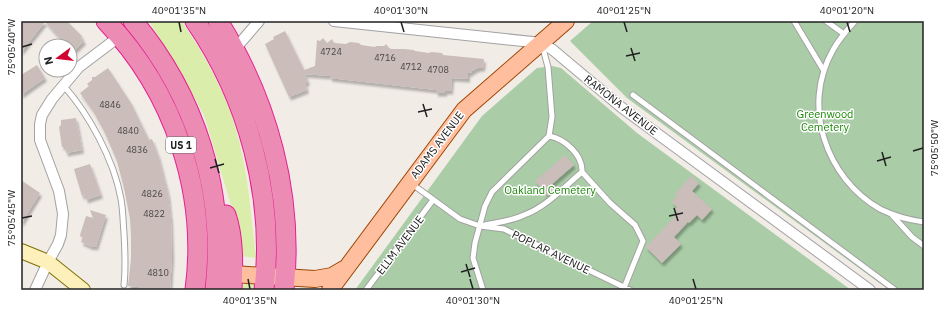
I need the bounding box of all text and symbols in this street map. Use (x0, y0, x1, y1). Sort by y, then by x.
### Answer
text: 40°01'35"N (152, 4, 206, 17)
text: 40°01'30"N (374, 4, 428, 17)
text: 40°01'25"N (597, 4, 651, 17)
text: 40°01'20"N (820, 4, 874, 17)
text: 75°05'40"W (5, 19, 18, 75)
north arrow (38, 38, 78, 78)
house number: 4724 (320, 46, 342, 57)
house number: 4716 (374, 52, 396, 63)
text: N (41, 55, 56, 66)
house number: 4712 (400, 61, 422, 72)
house number: 4708 (427, 64, 449, 75)
street label: RAMONA AVENUE (581, 72, 661, 138)
house number: 4846 (99, 99, 121, 110)
park label: Greenwood Cemetery (797, 107, 854, 134)
street label: ADAMS AVENUE (407, 109, 467, 181)
text: 75°05'50"W (928, 120, 941, 176)
house number: 4840 (117, 125, 139, 136)
road number: US 1 (166, 137, 196, 153)
house number: 4836 (126, 144, 148, 155)
park label: Oakland Cemetery (504, 183, 596, 197)
house number: 4826 (141, 188, 163, 199)
text: 75°05'45"W (5, 190, 18, 246)
house number: 4822 (143, 208, 165, 219)
street label: ELLM AVENUE (373, 213, 427, 277)
street label: POPLAR AVENUE (510, 227, 592, 277)
house number: 4810 (147, 267, 169, 278)
text: 40°01'35"N (223, 294, 277, 307)
text: 40°01'30"N (446, 294, 500, 307)
text: 40°01'25"N (669, 294, 723, 307)

